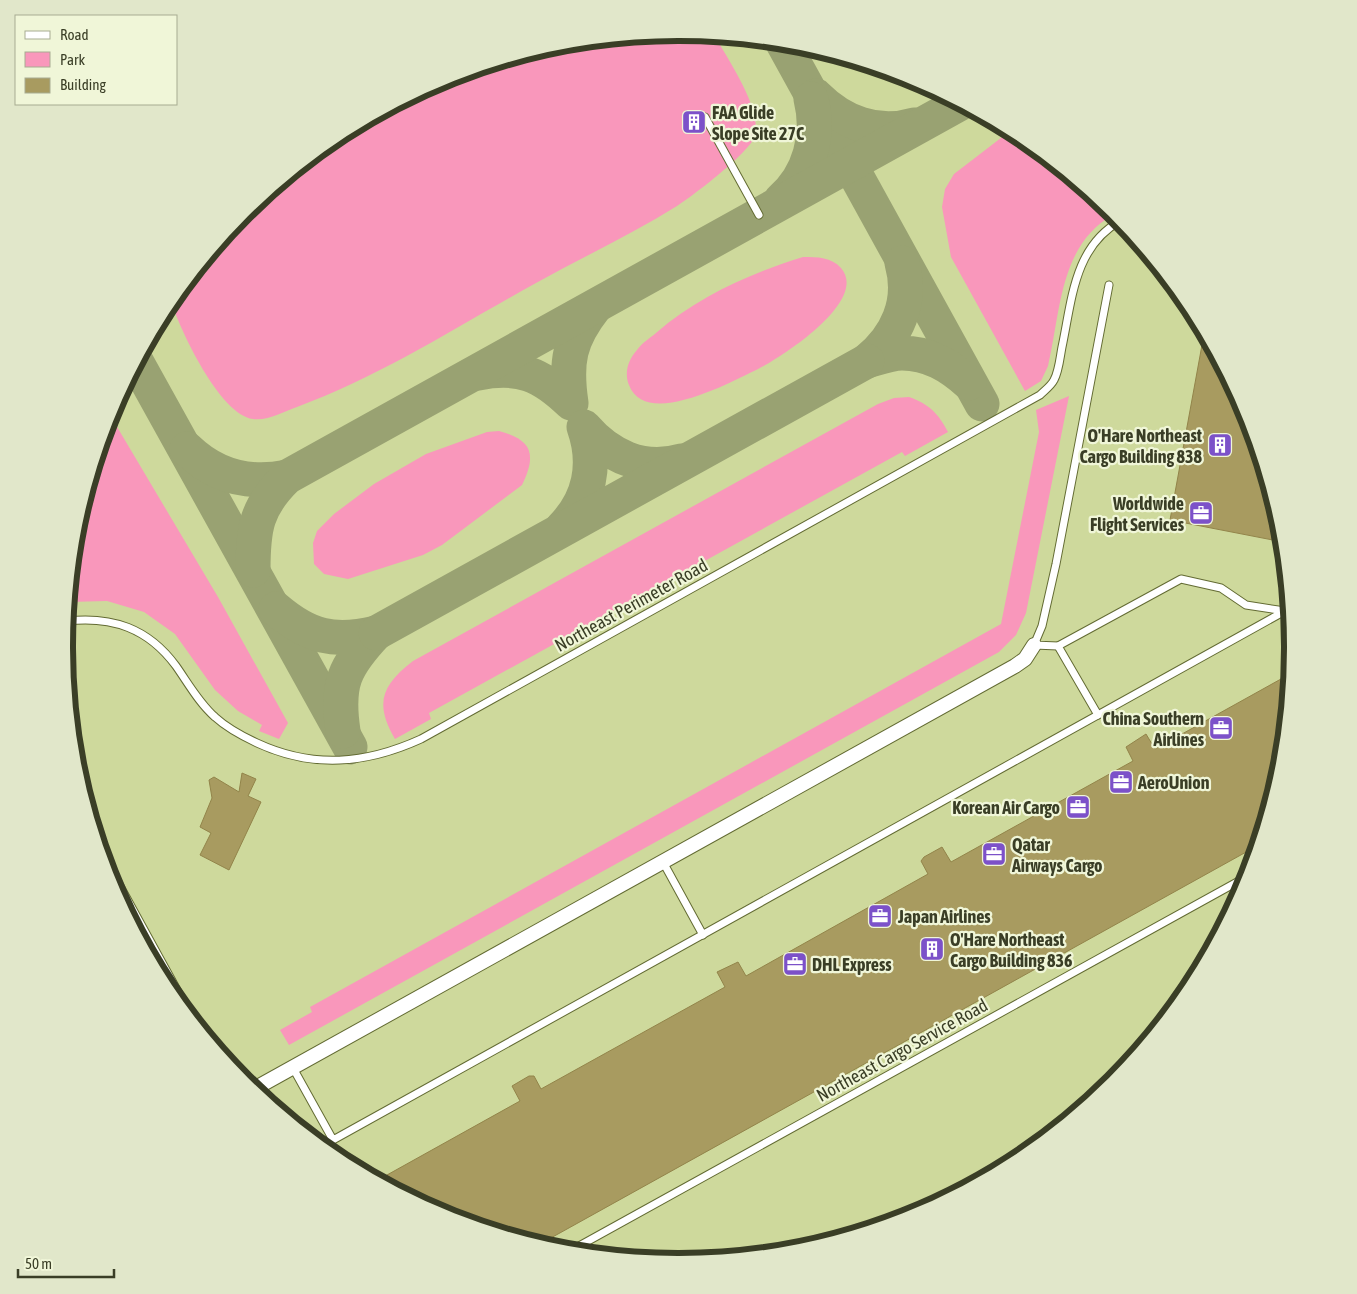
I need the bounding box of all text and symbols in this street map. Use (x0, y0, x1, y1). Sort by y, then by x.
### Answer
legend (15, 15, 178, 105)
text: Road (60, 26, 89, 43)
text: Park (60, 51, 85, 68)
text: Building (60, 76, 106, 93)
place label: FAA Glide Slope Site 27C (712, 102, 804, 144)
building icon: FAA Glide Slope Site 27C (681, 109, 707, 135)
place label: O'Hare Northeast Cargo Building 838 (1080, 425, 1203, 467)
building icon: O'Hare Northeast Cargo Building 838 (1207, 432, 1233, 458)
place label: Worldwide Flight Services (1090, 493, 1185, 535)
office icon: Worldwide Flight Services (1188, 500, 1214, 526)
street label: Northeast Perimeter Road (551, 554, 711, 656)
place label: China Southern Airlines (1103, 708, 1205, 750)
office icon: China Southern Airlines (1208, 715, 1234, 741)
office icon: AeroUnion (1108, 769, 1134, 795)
place label: AeroUnion (1137, 772, 1210, 793)
office icon: Korean Air Cargo (1065, 794, 1091, 820)
place label: Korean Air Cargo (952, 797, 1060, 818)
place label: Qatar Airways Cargo (1011, 834, 1103, 876)
office icon: Qatar Airways Cargo (981, 841, 1007, 867)
office icon: Japan Airlines (867, 903, 893, 929)
place label: Japan Airlines (897, 906, 991, 927)
place label: O'Hare Northeast Cargo Building 836 (950, 929, 1073, 971)
building icon: O'Hare Northeast Cargo Building 836 (919, 936, 945, 962)
office icon: DHL Express (782, 951, 808, 977)
place label: DHL Express (812, 954, 892, 975)
street label: Northeast Cargo Service Road (813, 994, 991, 1106)
scale bar (18, 1246, 114, 1278)
text: 50 m (25, 1255, 52, 1272)

